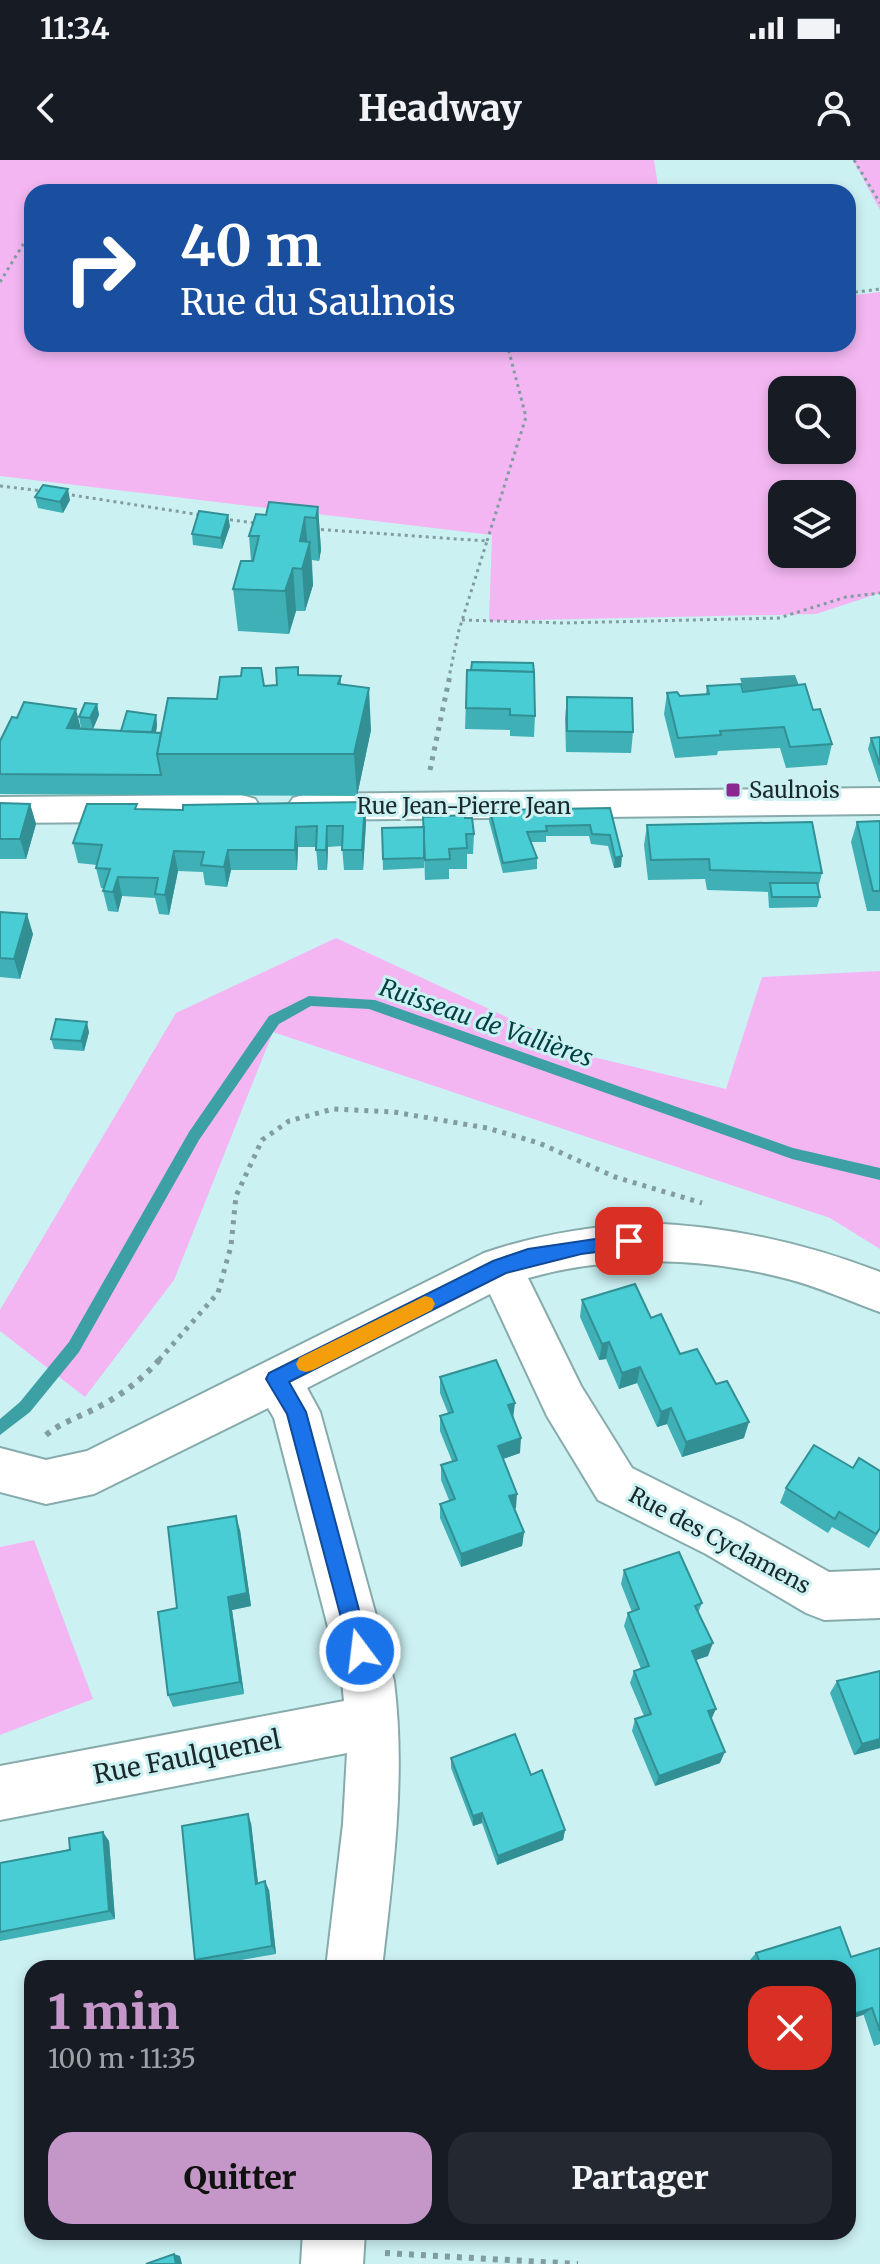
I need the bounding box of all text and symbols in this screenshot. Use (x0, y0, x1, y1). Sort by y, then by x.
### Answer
text: 11:34 (40, 9, 110, 47)
icon: back (24, 86, 68, 130)
text: Headway (358, 86, 522, 131)
icon: person (812, 86, 856, 130)
text: 40 m (180, 211, 322, 281)
icon: right (48, 216, 152, 320)
text: Rue du Saulnois (180, 280, 456, 325)
map controls (768, 376, 856, 568)
button: search (768, 376, 856, 464)
button: layers (768, 480, 856, 568)
place label: Saulnois (749, 776, 840, 804)
marker: Saulnois (724, 781, 742, 799)
street label: Rue Jean-Pierre Jean (357, 792, 572, 820)
water label: Ruisseau de Vallières (375, 971, 597, 1074)
pin (595, 1207, 663, 1275)
icon: arrive (607, 1219, 651, 1263)
street label: Rue des Cyclamens (625, 1480, 815, 1600)
position arrow (318, 1609, 402, 1693)
street label: Rue Faulquenel (90, 1722, 283, 1791)
text: 1 min (48, 1982, 180, 2042)
button: close (748, 1986, 832, 2070)
text: 100 m · 11:35 (48, 2042, 196, 2075)
button: Quitter (48, 2132, 432, 2224)
button: Partager (448, 2132, 832, 2224)

